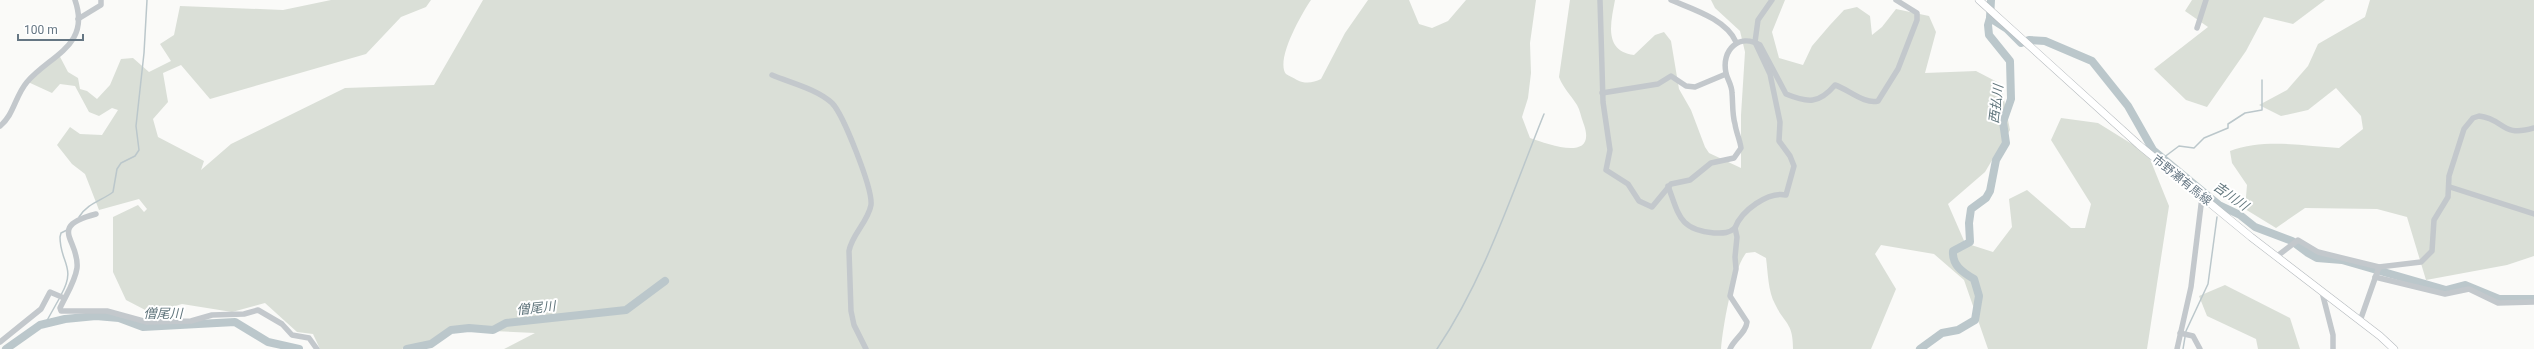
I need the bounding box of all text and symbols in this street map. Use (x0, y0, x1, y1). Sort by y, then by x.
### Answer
scale bar (18, 16, 83, 42)
text: 100 m (24, 23, 58, 37)
water label: 西払川 (1986, 82, 2006, 124)
street label: 市野瀬有馬線 (2150, 152, 2214, 208)
water label: 吉川川 (2211, 179, 2253, 214)
water label: 僧尾川 (516, 298, 558, 317)
water label: 僧尾川 (143, 306, 184, 321)

